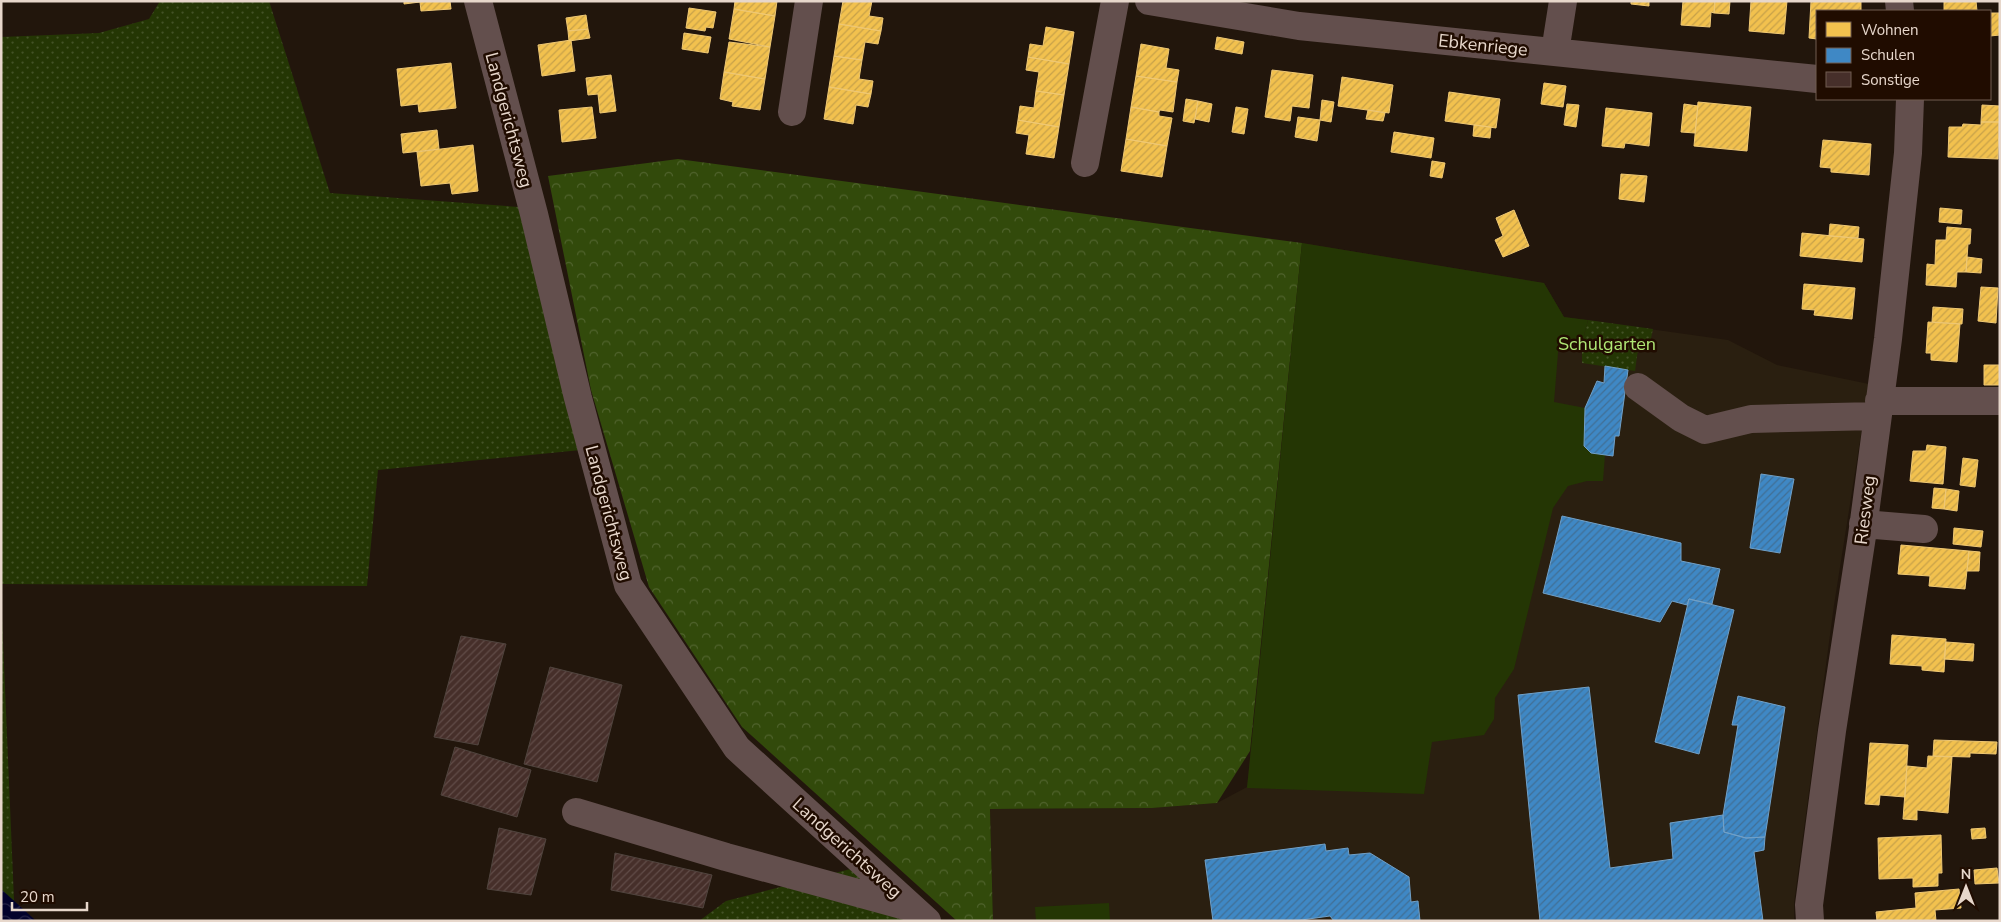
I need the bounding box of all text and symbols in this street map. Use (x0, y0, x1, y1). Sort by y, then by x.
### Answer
legend (1816, 10, 1991, 100)
text: Wohnen (1861, 20, 1919, 40)
street label: Ebkenriege (1437, 28, 1529, 62)
text: Schulen (1861, 45, 1915, 65)
street label: Landgerichtsweg (479, 50, 539, 190)
text: Sonstige (1861, 70, 1920, 90)
park label: Schulgarten (1558, 332, 1656, 356)
street label: Landgerichtsweg (579, 443, 639, 583)
street label: Riesweg (1849, 474, 1881, 546)
street label: Landgerichtsweg (787, 792, 907, 904)
north arrow (1941, 862, 1991, 912)
text: N (1961, 865, 1971, 884)
scale bar (12, 880, 88, 912)
text: 20 m (20, 887, 55, 907)

